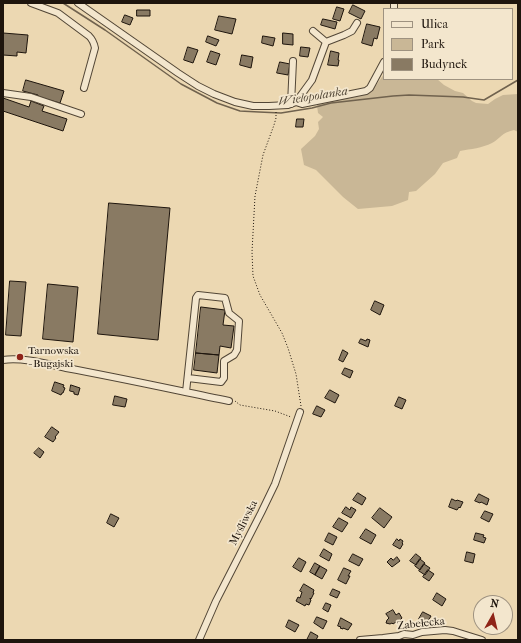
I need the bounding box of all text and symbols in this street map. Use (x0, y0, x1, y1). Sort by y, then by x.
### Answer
legend (383, 8, 513, 80)
text: Ulica (421, 17, 448, 31)
text: Park (421, 37, 445, 51)
text: Budynek (421, 57, 467, 71)
water label: Wielopolanka (277, 84, 349, 110)
place label: Tarnowska - Bugajski (28, 344, 79, 370)
marker: Tarnowska - Bugajski (15, 352, 25, 362)
street label: Myśliwska (227, 498, 261, 548)
north arrow (473, 595, 513, 635)
text: N (490, 597, 500, 611)
street label: Zabełecka (397, 615, 445, 633)

